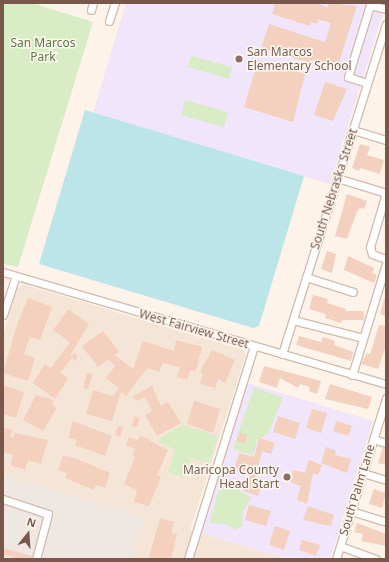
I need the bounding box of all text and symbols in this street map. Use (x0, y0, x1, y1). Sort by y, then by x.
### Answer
park label: San Marcos Park (11, 36, 75, 64)
place label: San Marcos Elementary School (247, 45, 352, 73)
marker: San Marcos Elementary School (234, 54, 244, 64)
street label: South Nebraska Street (308, 127, 360, 251)
street label: West Fairview Street (137, 306, 251, 352)
street label: South Palm Lane (336, 443, 378, 537)
place label: Maricopa County Head Start (183, 463, 279, 491)
marker: Maricopa County Head Start (282, 472, 292, 482)
north arrow (8, 514, 48, 554)
text: N (25, 514, 38, 531)

